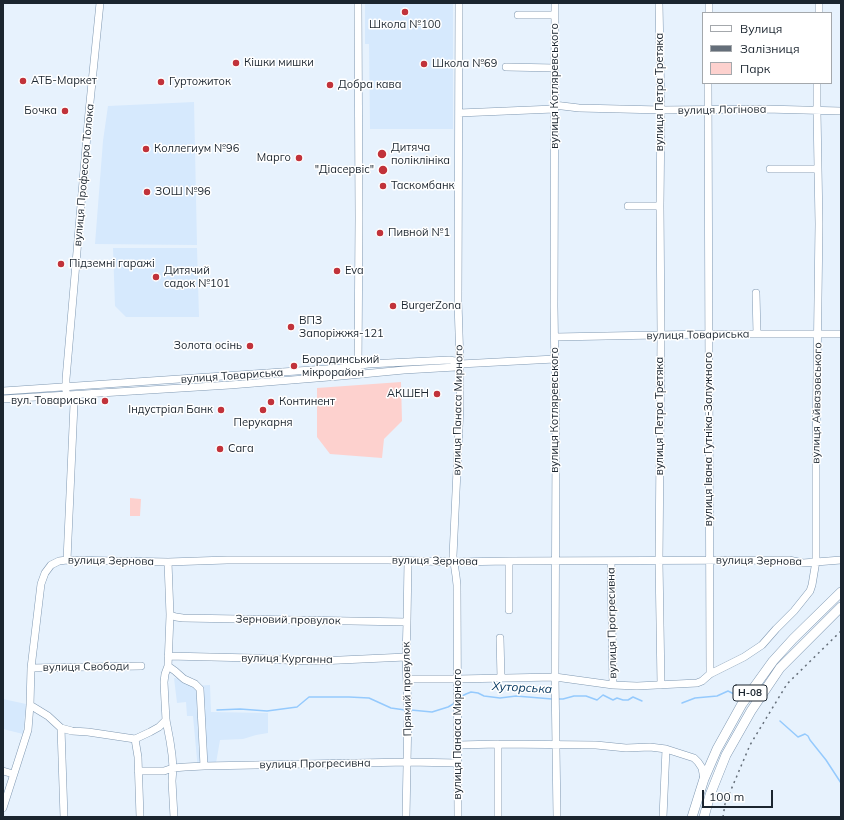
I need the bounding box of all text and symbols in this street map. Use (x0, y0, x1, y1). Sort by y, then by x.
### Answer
marker: Школа №100 (400, 7, 410, 17)
legend (702, 12, 832, 84)
place label: Школа №100 (369, 18, 441, 32)
text: Вулиця (740, 21, 782, 36)
street label: вулиця Котляревського (548, 23, 562, 149)
street label: вулиця Петра Третяка (653, 33, 667, 151)
text: Залізниця (740, 41, 800, 56)
place label: Кішки мишки (244, 56, 314, 70)
place label: Школа №69 (432, 57, 497, 71)
marker: Кішки мишки (231, 58, 241, 68)
marker: Школа №69 (419, 59, 429, 69)
text: Парк (740, 61, 770, 76)
place label: АТБ-Маркет (31, 74, 97, 88)
place label: Гуртожиток (169, 75, 231, 89)
marker: АТБ-Маркет (18, 76, 28, 86)
marker: Гуртожиток (156, 77, 166, 87)
place label: Добра кава (338, 78, 401, 92)
marker: Добра кава (325, 80, 335, 90)
street label: вулиця Професора Толока (71, 103, 97, 247)
street label: вулиця Логінова (678, 103, 766, 117)
place label: Бочка (24, 104, 57, 118)
marker: Бочка (60, 106, 70, 116)
place label: Дитяча поліклініка (391, 141, 450, 167)
place label: Коллегиум №96 (154, 142, 239, 156)
marker: Коллегиум №96 (141, 144, 151, 154)
marker: Дитяча поліклініка (376, 148, 388, 160)
place label: Марго (257, 151, 291, 165)
marker: Марго (294, 153, 304, 163)
place label: "Діасервіс" (315, 163, 374, 177)
marker: "Діасервіс" (377, 164, 389, 176)
place label: Таскомбанк (391, 179, 454, 193)
marker: Таскомбанк (378, 181, 388, 191)
place label: ЗОШ №96 (155, 185, 211, 199)
marker: ЗОШ №96 (142, 187, 152, 197)
place label: Пивной №1 (388, 226, 450, 240)
marker: Пивной №1 (375, 228, 385, 238)
place label: Підземні гаражі (69, 257, 155, 271)
marker: Підземні гаражі (56, 259, 66, 269)
place label: Дитячий садок №101 (164, 264, 230, 290)
place label: Eva (345, 264, 364, 278)
marker: Eva (332, 266, 342, 276)
marker: Дитячий садок №101 (151, 272, 161, 282)
place label: BurgerZona (401, 299, 461, 313)
marker: BurgerZona (388, 301, 398, 311)
place label: ВПЗ Запоріжжя-121 (299, 314, 384, 340)
marker: ВПЗ Запоріжжя-121 (286, 322, 296, 332)
street label: вулиця Товариська (646, 328, 750, 342)
place label: Золота осінь (174, 339, 242, 353)
marker: Золота осінь (245, 341, 255, 351)
street label: вулиця Айвазовського (809, 342, 825, 464)
street label: вулиця Панаса Мирного (450, 344, 466, 476)
street label: вулиця Котляревського (548, 347, 562, 473)
street label: вулиця Івана Гутніка-Залужного (702, 352, 716, 526)
place label: Бородинський мікрорайон (302, 353, 379, 379)
street label: вулиця Петра Третяка (653, 357, 667, 475)
marker: Бородинський мікрорайон (289, 361, 299, 371)
street label: вулиця Товариська (180, 366, 284, 386)
place label: АКШЕН (387, 387, 429, 401)
marker: АКШЕН (432, 389, 442, 399)
place label: вул. Товариська (11, 394, 97, 408)
place label: Континент (279, 395, 335, 409)
marker: вул. Товариська (100, 396, 110, 406)
marker: Континент (266, 397, 276, 407)
place label: Індустріал Банк (128, 403, 213, 417)
marker: Індустріал Банк (216, 405, 226, 415)
marker: Перукарня (258, 405, 268, 415)
place label: Перукарня (233, 416, 293, 430)
place label: Сага (228, 442, 254, 456)
marker: Сага (215, 444, 225, 454)
street label: вулиця Зернова (68, 554, 154, 568)
street label: вулиця Зернова (392, 554, 478, 568)
street label: вулиця Зернова (716, 554, 802, 568)
street label: вулиця Прогресивна (604, 567, 620, 679)
street label: Зерновий провулок (235, 612, 341, 628)
street label: Прямий провулок (400, 642, 414, 736)
street label: вулиця Курганна (241, 652, 333, 666)
street label: вулиця Свободи (43, 660, 129, 674)
street label: вулиця Панаса Мирного (451, 669, 465, 799)
water label: Хуторська (492, 679, 552, 697)
road number: Н-08 (733, 685, 767, 701)
street label: вулиця Прогресивна (259, 756, 371, 772)
scale bar (704, 782, 775, 808)
text: 100 m (709, 789, 744, 804)

